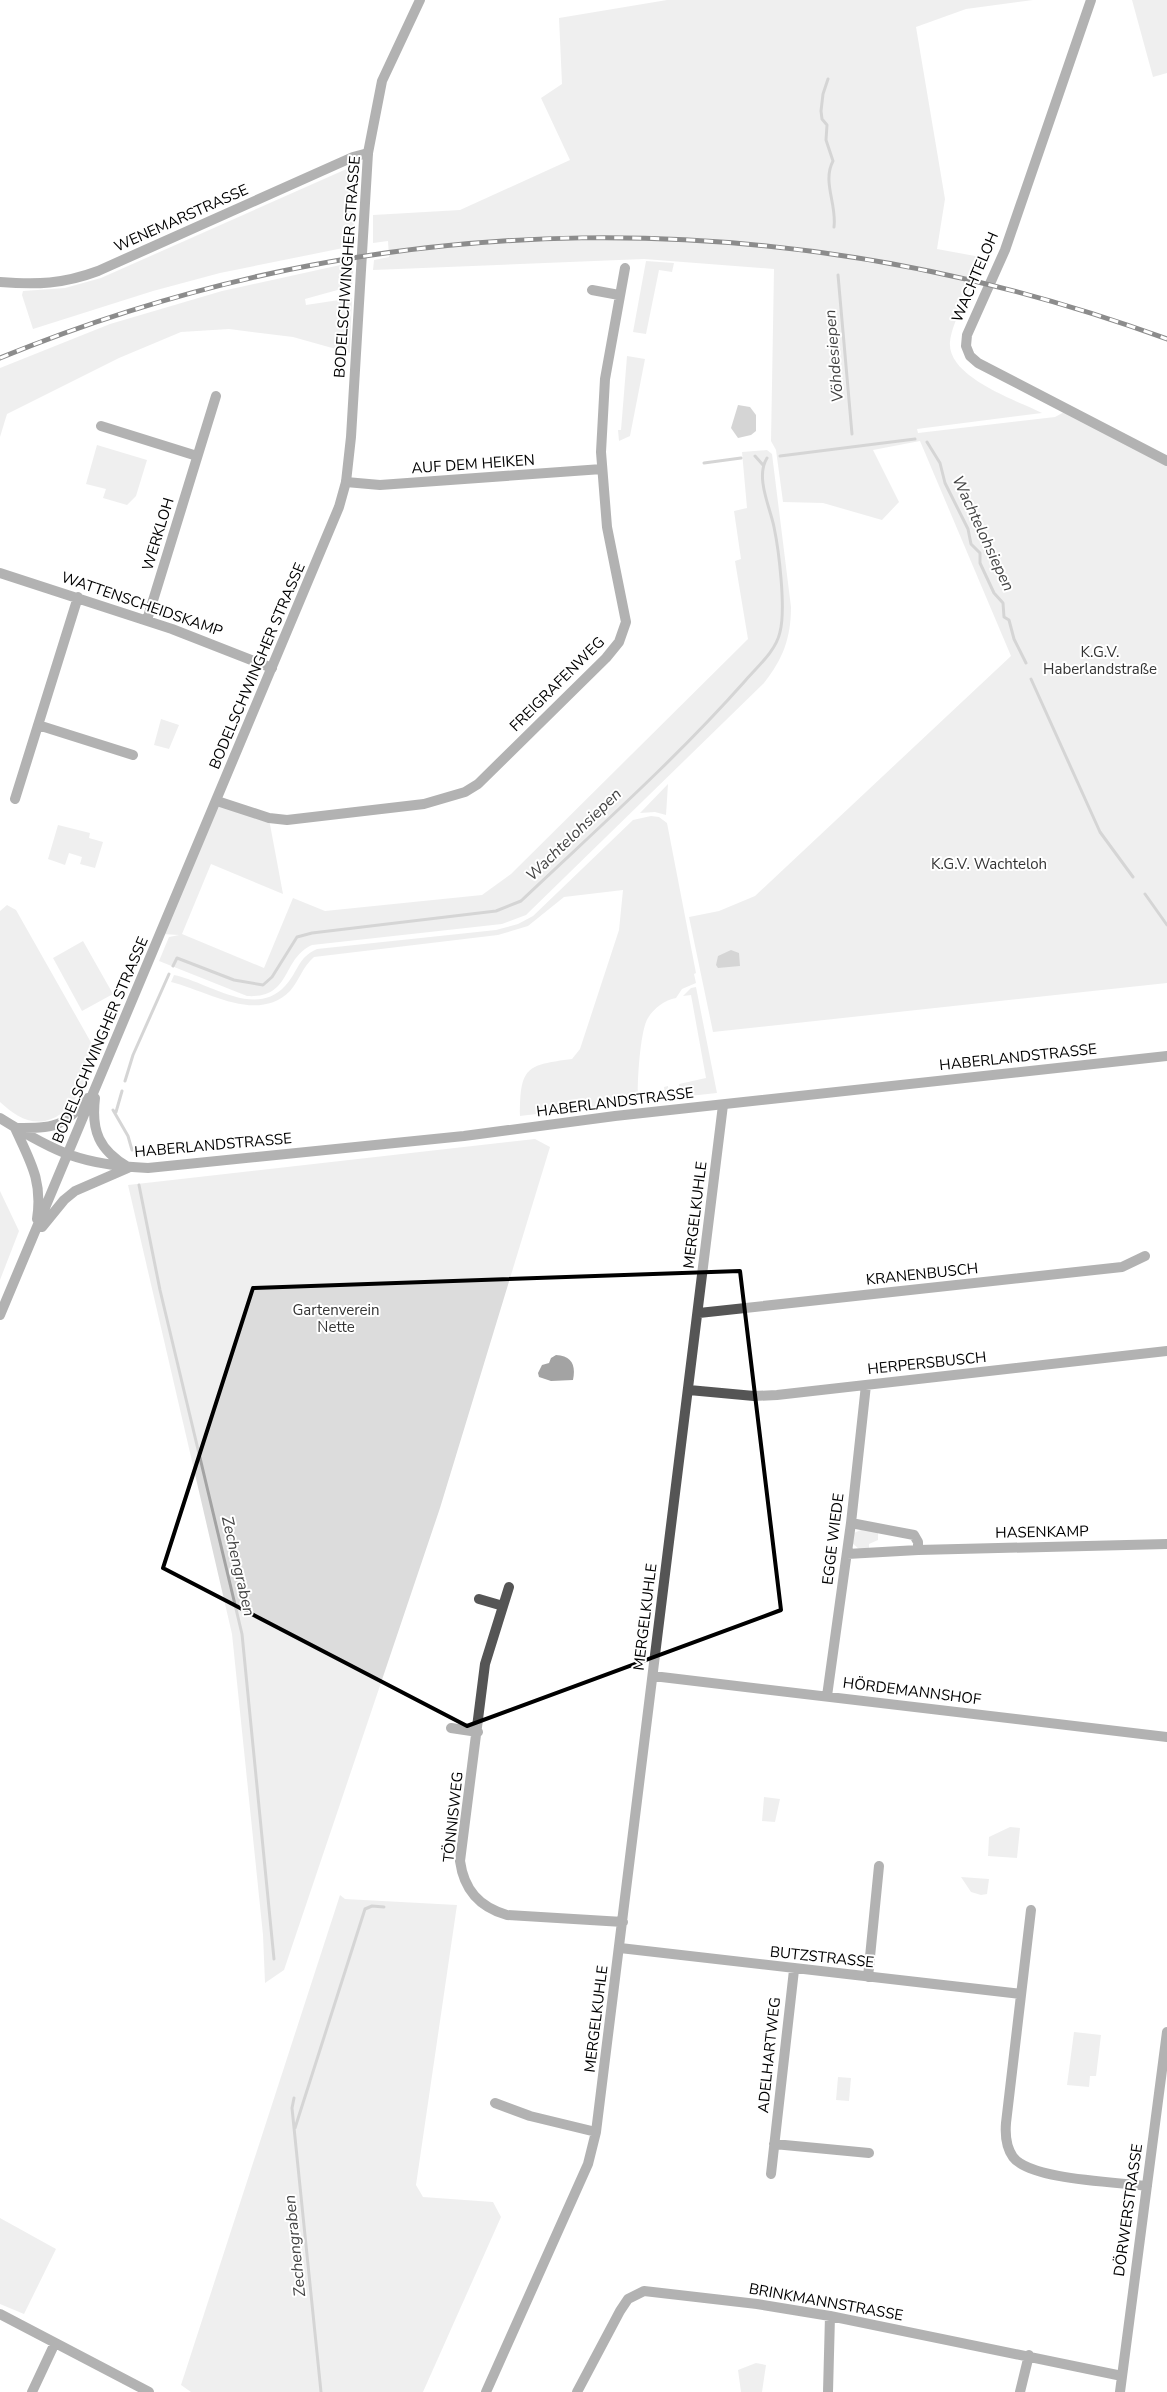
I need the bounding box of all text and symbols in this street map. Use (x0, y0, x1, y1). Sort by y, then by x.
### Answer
street label: BODELSCHWINGHER STRASSE (329, 155, 365, 379)
street label: WENEMARSTRASSE (111, 179, 251, 257)
street label: WACHTELOH (947, 229, 1003, 325)
water label: Vöhdesiepen (819, 309, 849, 403)
street label: AUF DEM HEIKEN (411, 450, 535, 478)
water label: Wachtelohsiepen (947, 472, 1020, 595)
street label: WERKLOH (137, 495, 179, 573)
street label: BODELSCHWINGHER STRASSE (204, 560, 310, 772)
street label: WATTENSCHEIDSKAMP (59, 567, 226, 641)
street label: FREIGRAFENWEG (505, 632, 609, 736)
park label: K.G.V. Haberlandstraße (1043, 642, 1157, 679)
water label: Wachtelohsiepen (521, 783, 626, 886)
park label: K.G.V. Wachteloh (931, 854, 1047, 874)
street label: BODELSCHWINGHER STRASSE (47, 934, 153, 1146)
street label: HABERLANDSTRASSE (938, 1039, 1098, 1075)
street label: HABERLANDSTRASSE (535, 1082, 695, 1122)
street label: HABERLANDSTRASSE (133, 1128, 293, 1162)
street label: MERGELKUHLE (679, 1160, 711, 1270)
street label: KRANENBUSCH (865, 1258, 979, 1290)
park label: Gartenverein Nette (292, 1300, 380, 1337)
street label: HERPERSBUSCH (867, 1347, 987, 1379)
street label: EGGE WIEDE (817, 1492, 849, 1586)
water label: Zechengraben (216, 1514, 260, 1619)
street label: HASENKAMP (995, 1521, 1089, 1543)
street label: MERGELKUHLE (629, 1562, 661, 1672)
street label: HÖRDEMANNSHOF (842, 1673, 982, 1709)
street label: TÖNNISWEG (438, 1771, 468, 1863)
street label: BUTZSTRASSE (769, 1942, 875, 1972)
street label: MERGELKUHLE (580, 1964, 612, 2074)
street label: ADELHARTWEG (753, 1996, 785, 2114)
street label: DÖRWERSTRASSE (1109, 2142, 1147, 2278)
water label: Zechengraben (279, 2194, 311, 2298)
street label: BRINKMANNSTRASSE (747, 2279, 905, 2325)

